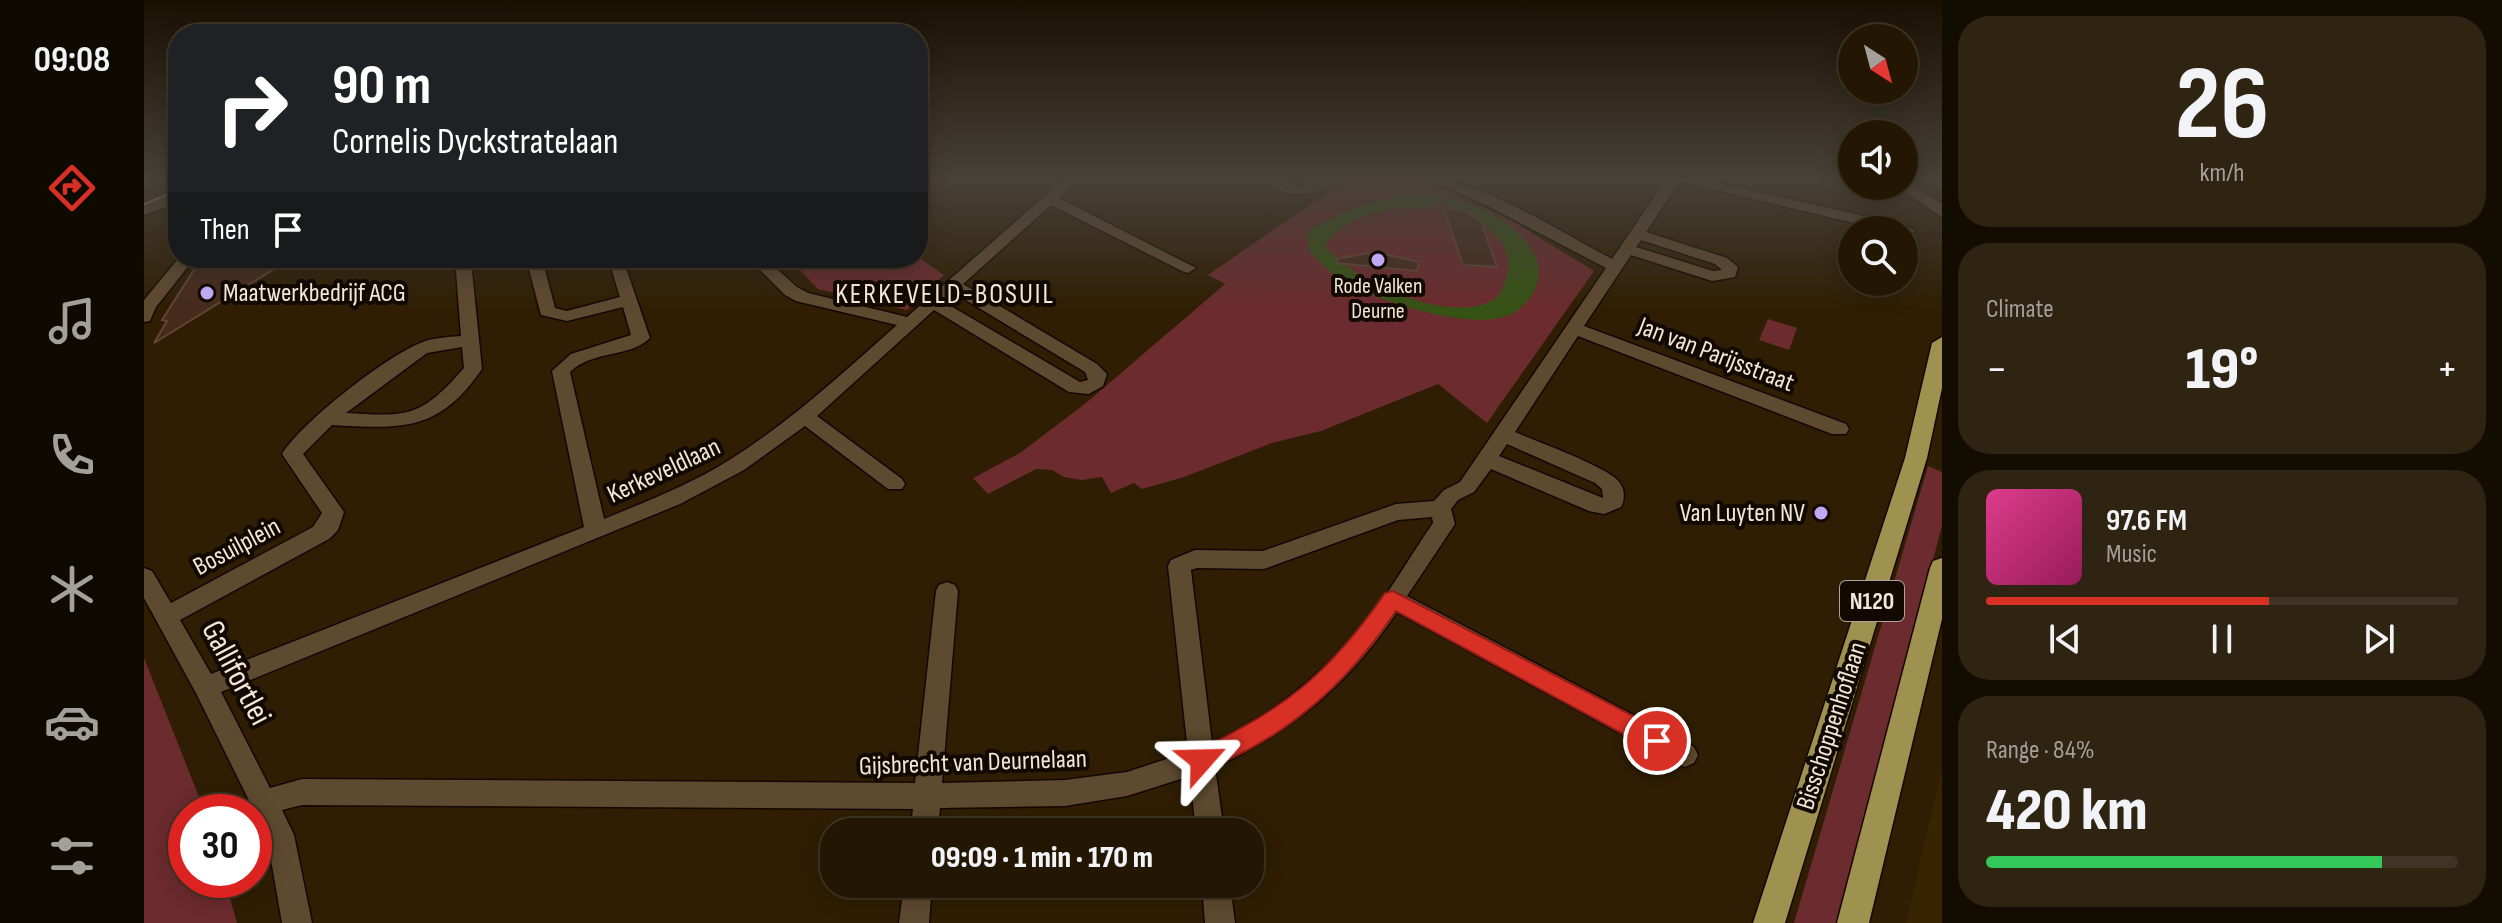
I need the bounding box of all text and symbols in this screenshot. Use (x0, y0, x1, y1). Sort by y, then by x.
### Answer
north arrow (1838, 24, 1918, 104)
map controls (1838, 24, 1918, 296)
text: 09:08 (34, 39, 110, 82)
text: 26 (2175, 43, 2269, 168)
text: 90 m (332, 53, 431, 120)
icon: right (200, 56, 304, 160)
button: sound (1838, 120, 1918, 200)
text: Cornelis Dyckstratelaan (332, 121, 618, 164)
text: km/h (2200, 158, 2244, 189)
icon: directions (44, 160, 100, 216)
icon: arrive (266, 208, 310, 252)
text: Then (200, 212, 250, 248)
button: search (1838, 216, 1918, 296)
marker: Rode Valken Deurne (1369, 251, 1387, 269)
place label: Rode Valken Deurne (1334, 273, 1422, 325)
place label: Maatwerkbedrijf ACG (223, 278, 406, 309)
district label: KERKEVELD-BOSUIL (835, 278, 1055, 311)
marker: Maatwerkbedrijf ACG (198, 284, 216, 302)
icon: music (44, 293, 100, 349)
text: Climate (1986, 294, 2054, 325)
street label: Jan van Parijsstraat (1633, 311, 1798, 399)
text: 19° (2185, 334, 2259, 406)
text: − (1986, 343, 2008, 396)
text: + (2436, 343, 2458, 396)
icon: phone (44, 427, 100, 483)
street label: Kerkeveldlaan (603, 431, 725, 511)
place label: Van Luyten NV (1680, 498, 1805, 529)
text: 97.6 FM (2106, 503, 2187, 539)
marker: Van Luyten NV (1812, 504, 1830, 522)
street label: Bosuilplein (188, 511, 286, 583)
text: Music (2106, 539, 2157, 570)
icon: climate (44, 561, 100, 617)
road number: N120 (1840, 581, 1904, 621)
street label: Gallifortlei (192, 614, 280, 732)
icon: previous (2043, 617, 2087, 661)
icon: pause (2200, 617, 2244, 661)
icon: next (2357, 617, 2401, 661)
street label: Bisschoppenhoflaan (1790, 638, 1874, 814)
icon: car (44, 694, 100, 750)
pin (1623, 707, 1691, 775)
position arrow (1160, 718, 1244, 802)
icon: arrive (1635, 719, 1679, 763)
text: Range · 84% (1986, 735, 2095, 766)
street label: Gijsbrecht van Deurnelaan (859, 744, 1087, 782)
text: 420 km (1986, 775, 2148, 847)
speed limit sign: 30 (168, 794, 272, 898)
icon: filters (44, 828, 100, 884)
text: 09:09 · 1 min · 170 m (931, 840, 1153, 876)

